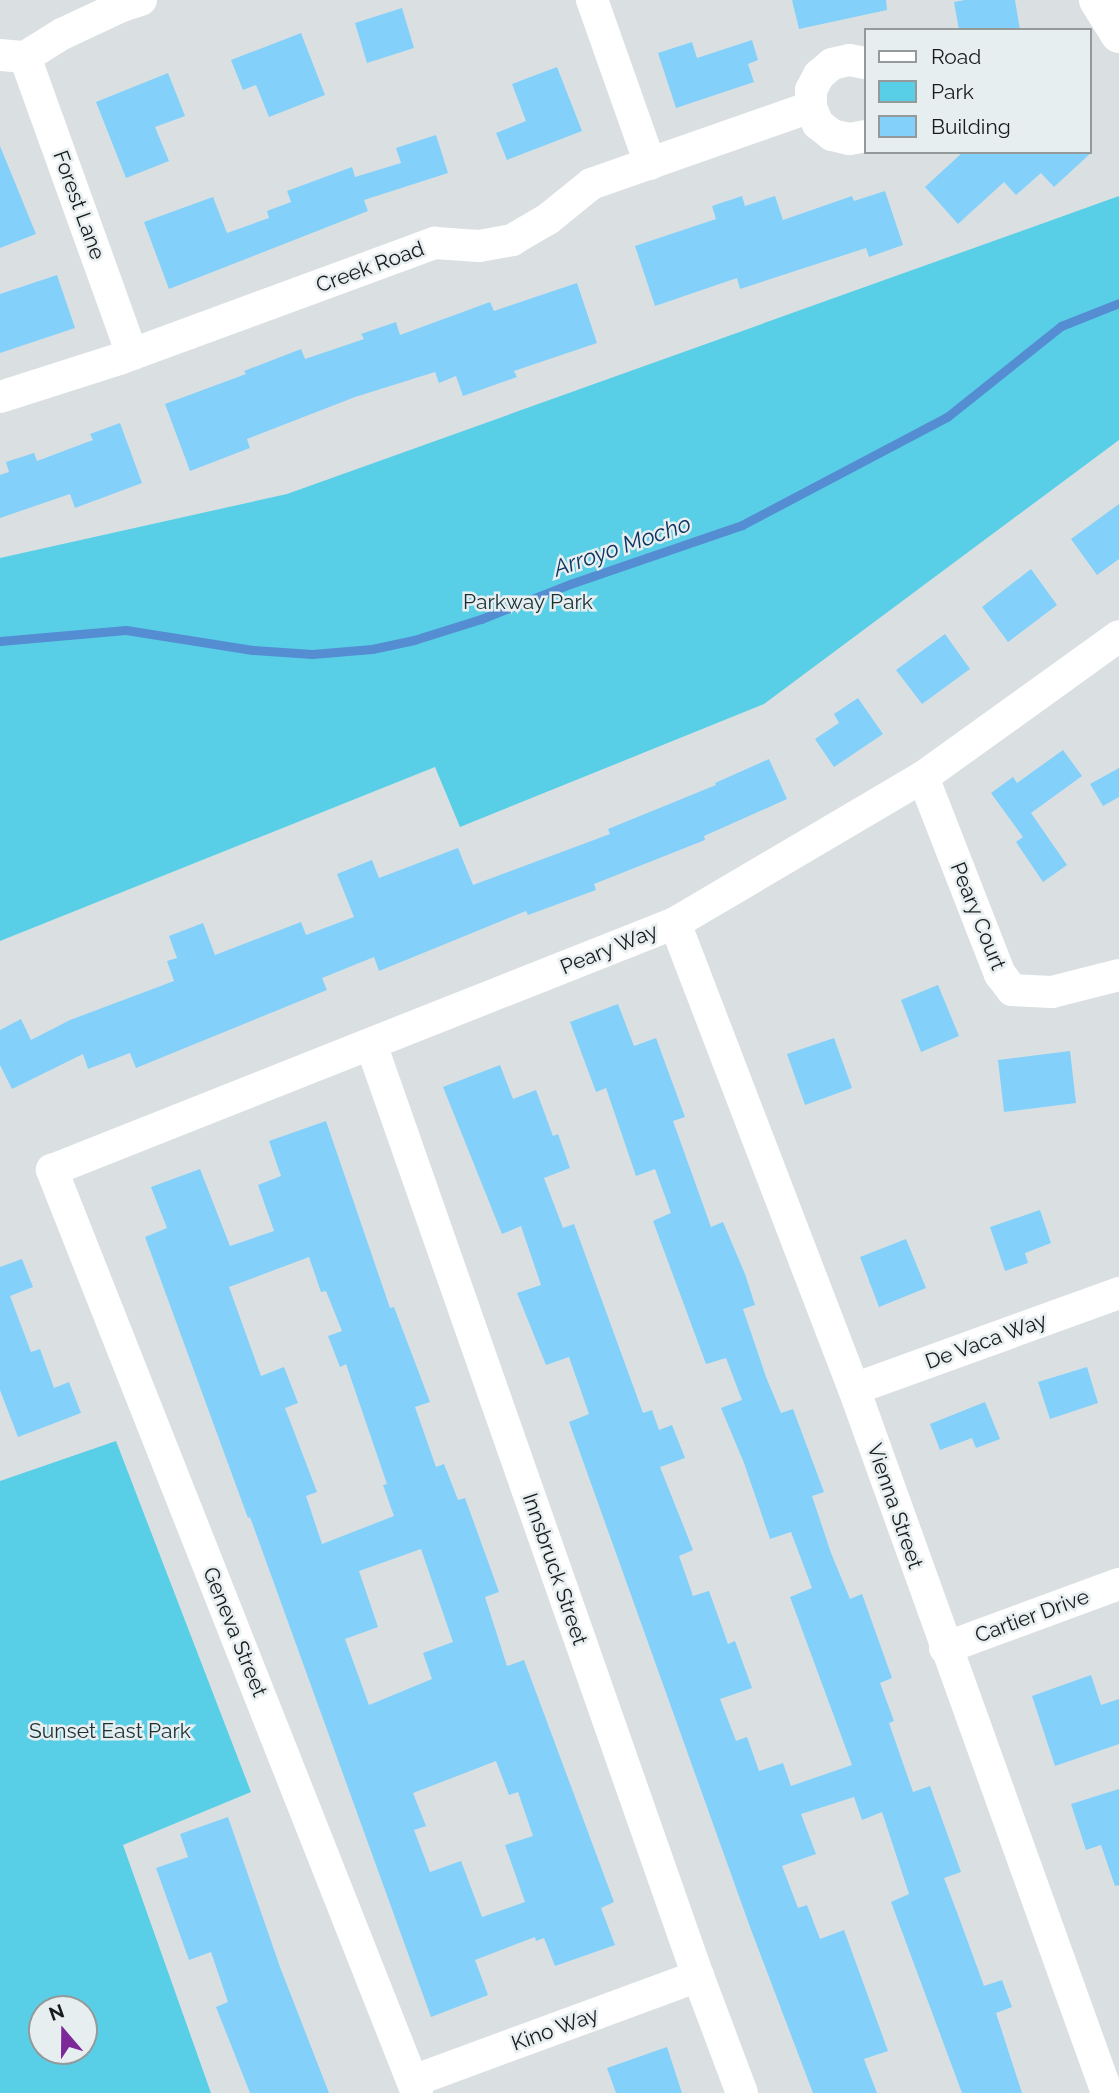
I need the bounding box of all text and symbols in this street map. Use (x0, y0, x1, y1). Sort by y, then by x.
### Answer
legend (864, 28, 1091, 154)
text: Road (931, 44, 981, 69)
text: Park (931, 79, 974, 104)
text: Building (931, 114, 1011, 139)
street label: Forest Lane (48, 147, 110, 263)
street label: Creek Road (313, 236, 427, 298)
water label: Arroyo Mocho (550, 510, 694, 582)
park label: Parkway Park (463, 589, 593, 615)
street label: Peary Court (945, 858, 1011, 974)
street label: Peary Way (556, 918, 662, 980)
street label: De Vaca Way (921, 1307, 1051, 1375)
street label: Vienna Street (862, 1440, 928, 1572)
street label: Innsbruck Street (517, 1490, 593, 1648)
street label: Geneva Street (198, 1563, 272, 1701)
street label: Cartier Drive (971, 1584, 1093, 1648)
park label: Sunset East Park (29, 1718, 191, 1744)
north arrow (28, 1995, 98, 2065)
text: N (46, 1999, 67, 2025)
street label: Kino Way (508, 2002, 602, 2056)

